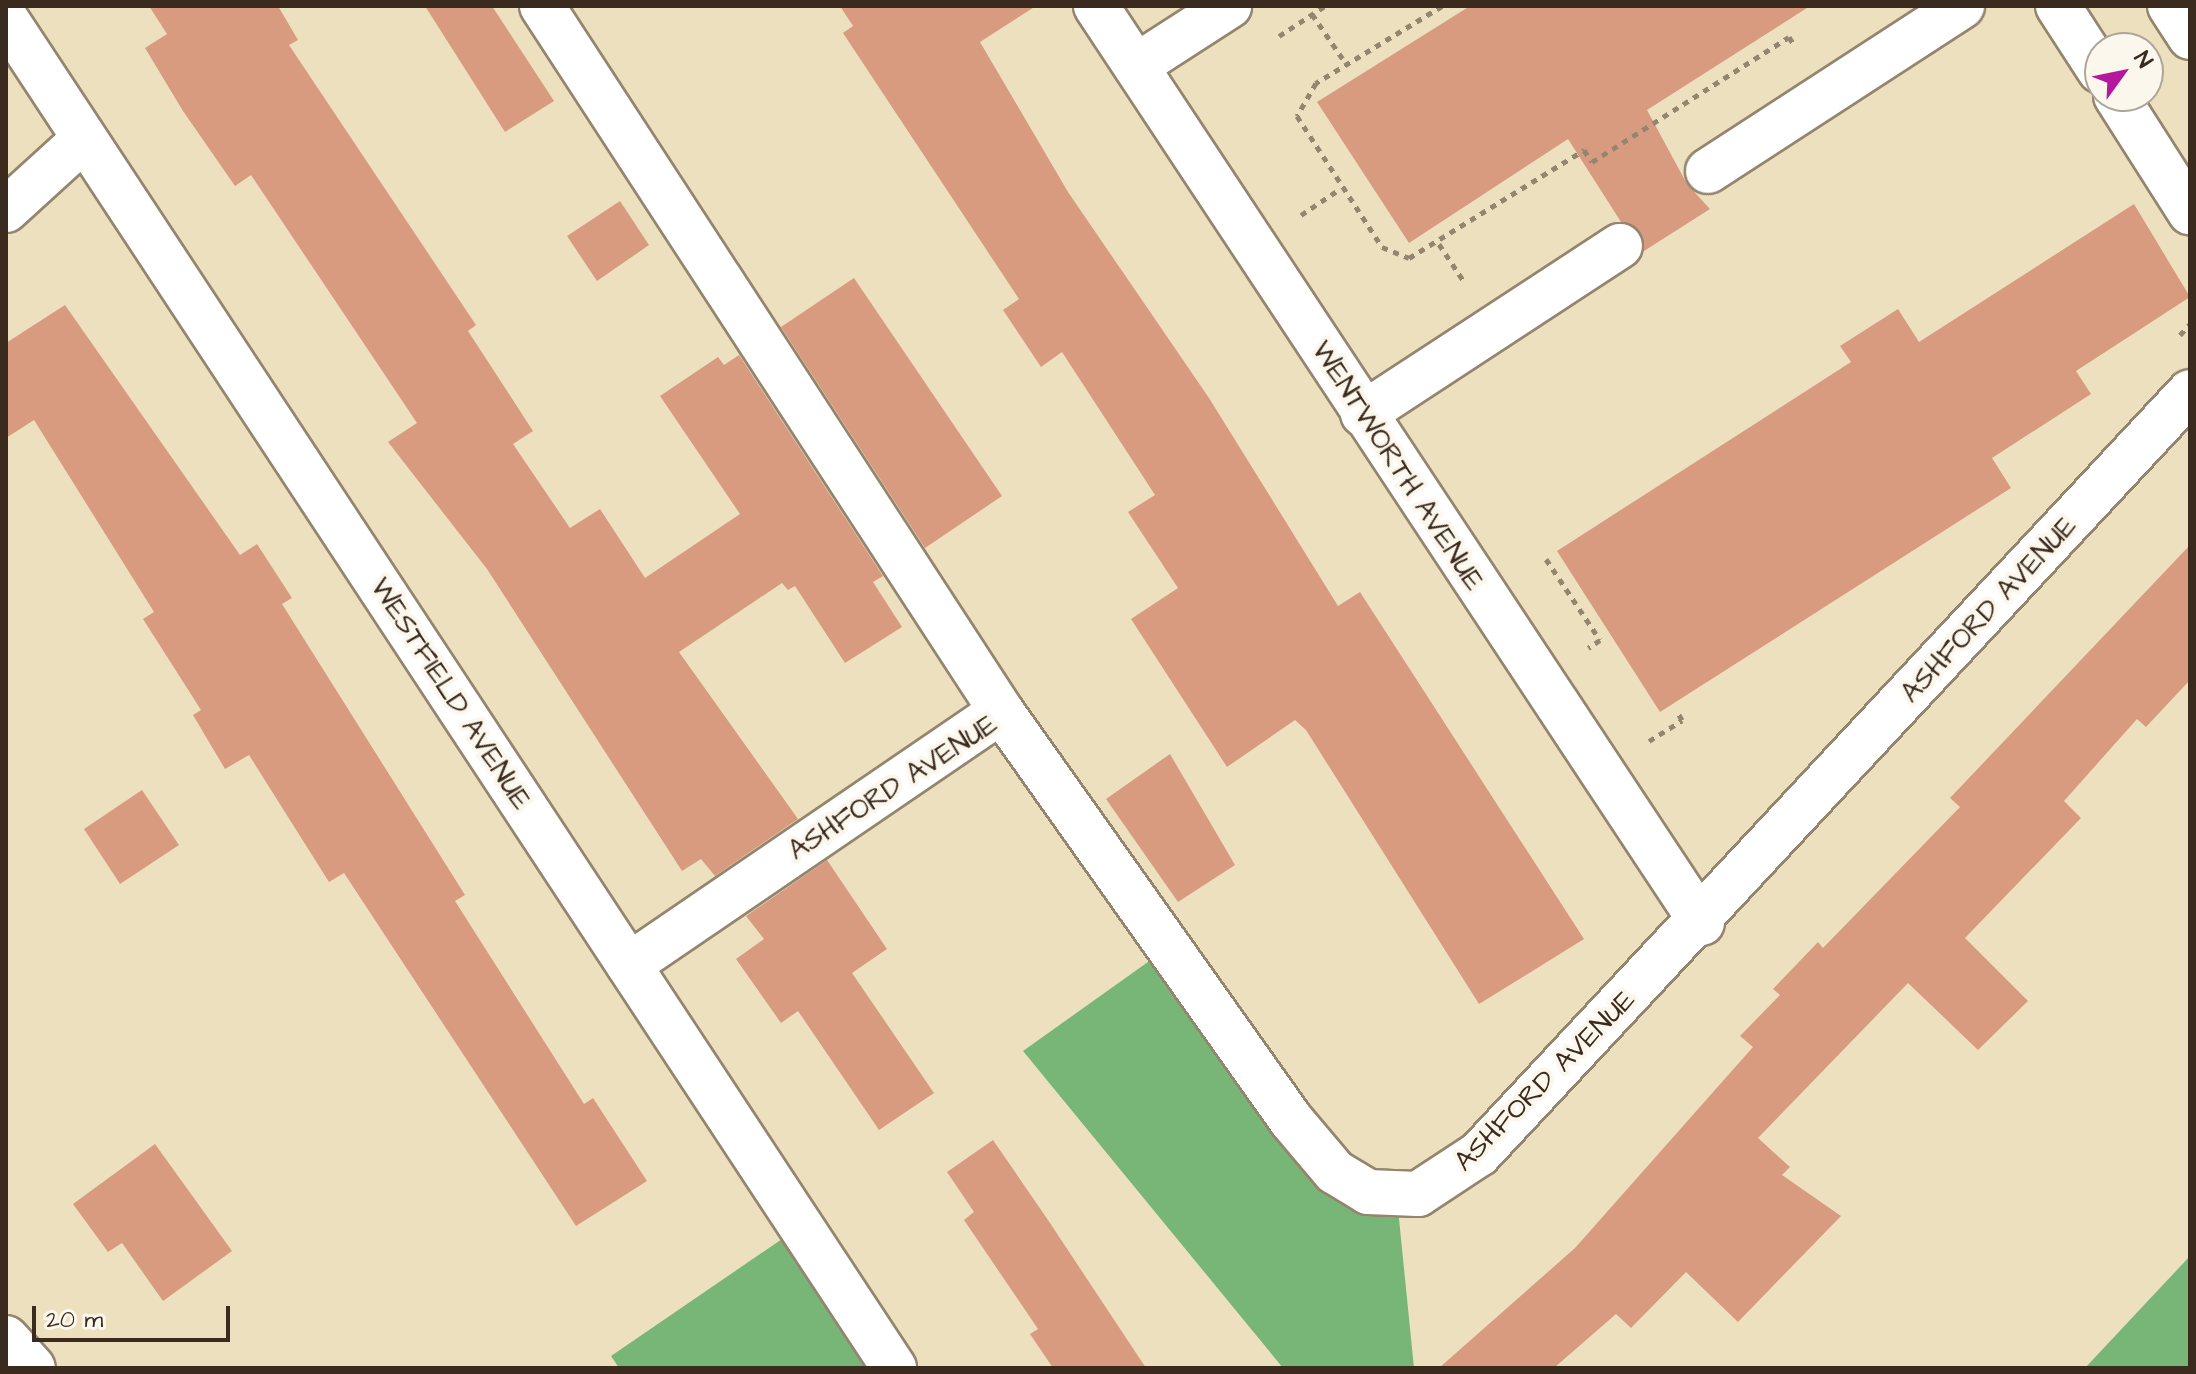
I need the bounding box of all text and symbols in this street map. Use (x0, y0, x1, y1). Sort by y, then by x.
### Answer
north arrow (2084, 32, 2164, 112)
text: N (2126, 46, 2160, 74)
street label: WENTWORTH AVENUE (1304, 335, 1490, 597)
street label: ASHFORD AVENUE (1894, 510, 2084, 710)
street label: WESTFIELD AVENUE (363, 572, 537, 816)
street label: ASHFORD AVENUE (782, 708, 1004, 868)
street label: ASHFORD AVENUE (1447, 983, 1643, 1179)
scale bar (36, 1290, 234, 1340)
text: 20 m (46, 1303, 103, 1337)

